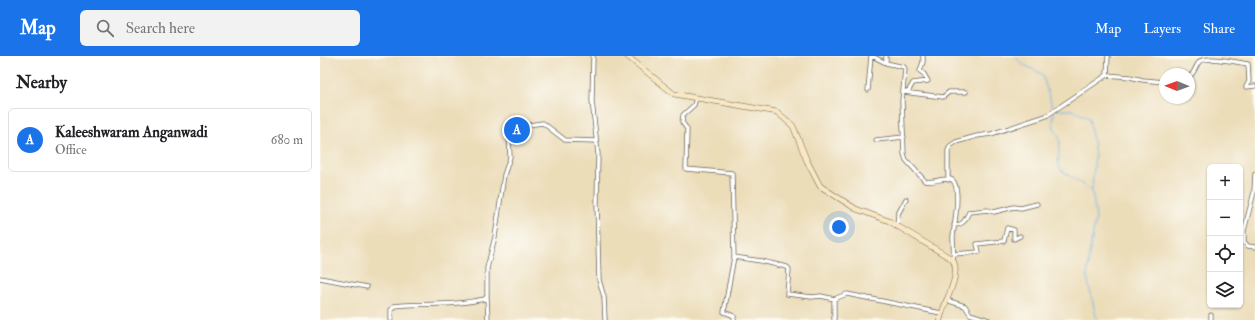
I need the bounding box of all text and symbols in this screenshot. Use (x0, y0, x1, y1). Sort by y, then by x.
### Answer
search box (80, 10, 360, 46)
text: Map (20, 16, 56, 40)
icon: search (94, 17, 116, 39)
text: Search here (126, 19, 195, 38)
text: Map (1095, 20, 1121, 37)
text: Layers (1143, 20, 1181, 37)
text: Share (1203, 20, 1235, 37)
north arrow (1159, 68, 1195, 104)
text: Nearby (16, 72, 67, 93)
pin: A (504, 115, 530, 145)
text: Kaleeshwaram Anganwadi (55, 123, 208, 142)
text: A (26, 132, 34, 148)
text: 680 m (271, 132, 303, 148)
text: Office (55, 142, 87, 158)
map controls (1207, 164, 1243, 308)
button: + (1207, 164, 1243, 200)
button: − (1207, 200, 1243, 236)
your location (829, 217, 849, 237)
button: locate (1207, 236, 1243, 272)
button: layers (1207, 272, 1243, 308)

